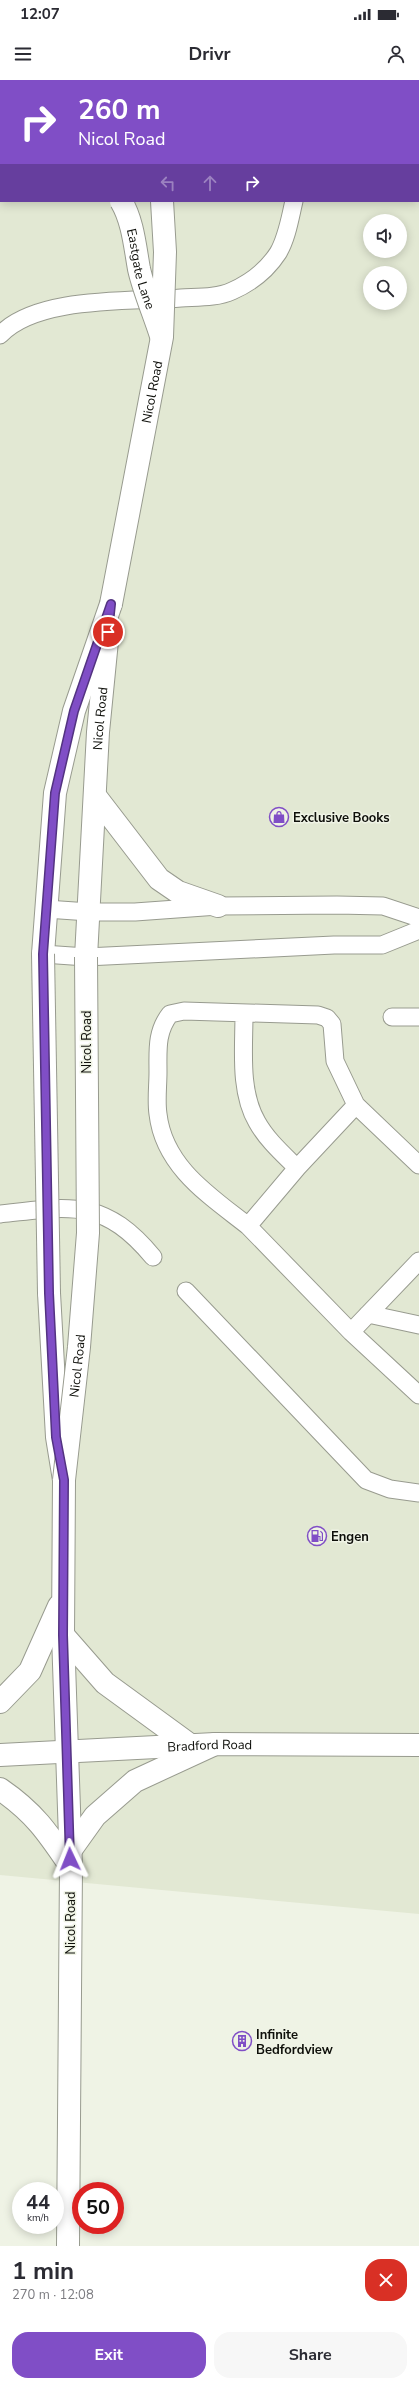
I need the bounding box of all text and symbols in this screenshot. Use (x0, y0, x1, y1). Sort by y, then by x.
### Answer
text: 12:07 (20, 4, 60, 24)
text: Drivr (189, 42, 230, 66)
icon: menu (12, 43, 34, 65)
icon: person (385, 43, 407, 65)
text: 260 m (78, 91, 161, 129)
icon: right (12, 96, 64, 148)
text: Nicol Road (78, 127, 166, 151)
icon: left (157, 172, 179, 194)
icon: ahead (199, 172, 221, 194)
icon: right (241, 172, 263, 194)
map controls (363, 214, 407, 310)
button: sound (363, 214, 407, 258)
street label: Eastgate Lane (122, 227, 159, 312)
button: search (363, 266, 407, 310)
street label: Nicol Road (138, 359, 167, 425)
pin (91, 615, 125, 649)
icon: arrive (97, 621, 119, 643)
street label: Nicol Road (89, 686, 112, 750)
shop icon: Exclusive Books (268, 806, 290, 828)
place label: Exclusive Books (293, 809, 390, 827)
street label: Nicol Road (78, 1010, 96, 1074)
street label: Nicol Road (65, 1334, 90, 1398)
fuel station icon: Engen (306, 1525, 328, 1547)
place label: Engen (331, 1528, 369, 1546)
street label: Bradford Road (167, 1736, 252, 1756)
position arrow (49, 1838, 91, 1880)
street label: Nicol Road (62, 1891, 80, 1955)
place label: Infinite Bedfordview (256, 2026, 333, 2059)
building icon: Infinite Bedfordview (231, 2030, 253, 2052)
speed limit sign: 50 (72, 2182, 124, 2234)
text: 44 (26, 2189, 50, 2216)
text: km/h (27, 2211, 49, 2225)
text: 1 min (12, 2255, 74, 2287)
button: close (365, 2259, 407, 2301)
text: 270 m · 12:08 (12, 2286, 94, 2304)
button: Exit (12, 2332, 206, 2378)
button: Share (214, 2332, 407, 2378)

